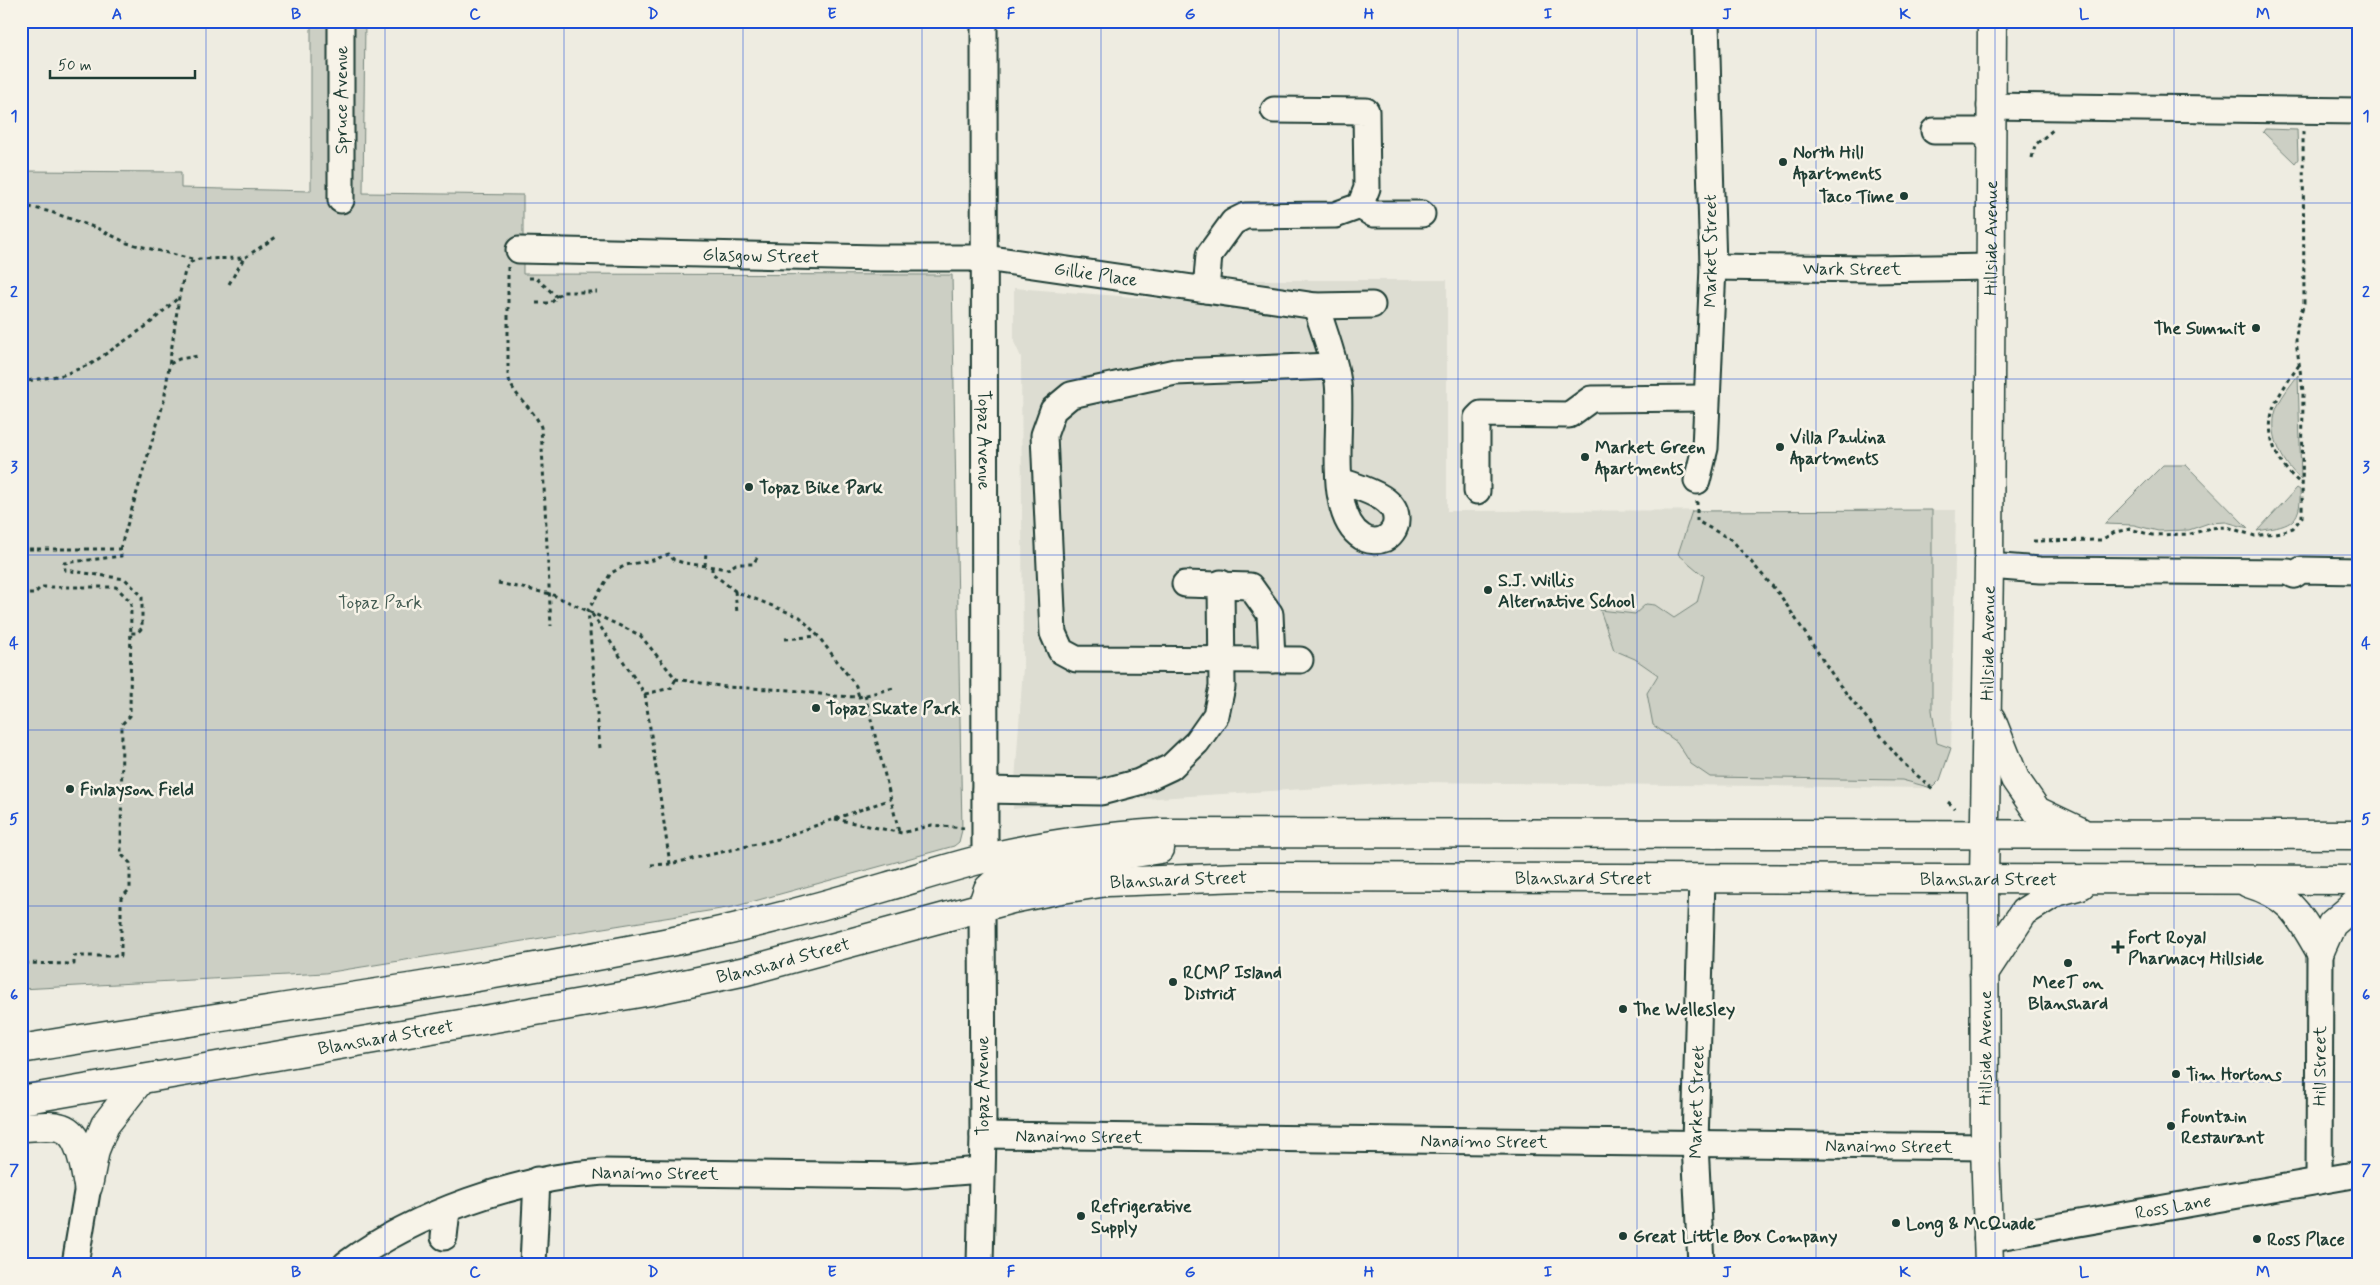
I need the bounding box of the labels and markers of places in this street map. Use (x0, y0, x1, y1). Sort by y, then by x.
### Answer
place label: North Hill Apartments (1793, 141, 1881, 187)
marker: North Hill Apartments (1777, 156, 1789, 168)
place label: Taco Time (1819, 185, 1894, 209)
marker: Taco Time (1898, 190, 1910, 202)
place label: The Summit (2154, 317, 2247, 341)
marker: The Summit (2250, 322, 2262, 334)
place label: Villa Paulina Apartments (1790, 426, 1886, 472)
place label: Market Green Apartments (1595, 436, 1705, 482)
marker: Villa Paulina Apartments (1774, 441, 1786, 453)
marker: Market Green Apartments (1579, 451, 1591, 463)
place label: Topaz Bike Park (759, 476, 884, 500)
marker: Topaz Bike Park (743, 481, 755, 493)
place label: S.J. Willis Alternative School (1498, 569, 1635, 614)
marker: S.J. Willis Alternative School (1482, 584, 1494, 596)
place label: Topaz Skate Park (826, 697, 960, 721)
marker: Topaz Skate Park (810, 702, 822, 714)
place label: Finlayson Field (80, 778, 194, 802)
marker: Finlayson Field (64, 783, 76, 795)
place label: Fort Royal Pharmacy Hillside (2128, 926, 2264, 971)
marker: Fort Royal Pharmacy Hillside (2112, 941, 2124, 953)
marker: MeeT on Blanshard (2062, 957, 2074, 969)
place label: RCMP Island District (1183, 961, 1282, 1006)
place label: MeeT on Blanshard (2028, 971, 2108, 1016)
marker: RCMP Island District (1167, 976, 1179, 988)
place label: The Wellesley (1633, 998, 1735, 1022)
marker: The Wellesley (1617, 1003, 1629, 1015)
place label: Tim Hortons (2186, 1063, 2282, 1087)
marker: Tim Hortons (2170, 1068, 2182, 1080)
place label: Fountain Restaurant (2181, 1105, 2265, 1150)
marker: Fountain Restaurant (2165, 1120, 2177, 1132)
place label: Refrigerative Supply (1091, 1195, 1192, 1240)
marker: Refrigerative Supply (1075, 1210, 1087, 1222)
place label: Long & McQuade (1906, 1212, 2036, 1238)
marker: Long & McQuade (1890, 1217, 1902, 1229)
place label: Great Little Box Company (1633, 1225, 1838, 1249)
place label: Ross Place (2267, 1228, 2345, 1252)
marker: Great Little Box Company (1617, 1230, 1629, 1242)
marker: Ross Place (2251, 1233, 2263, 1245)

